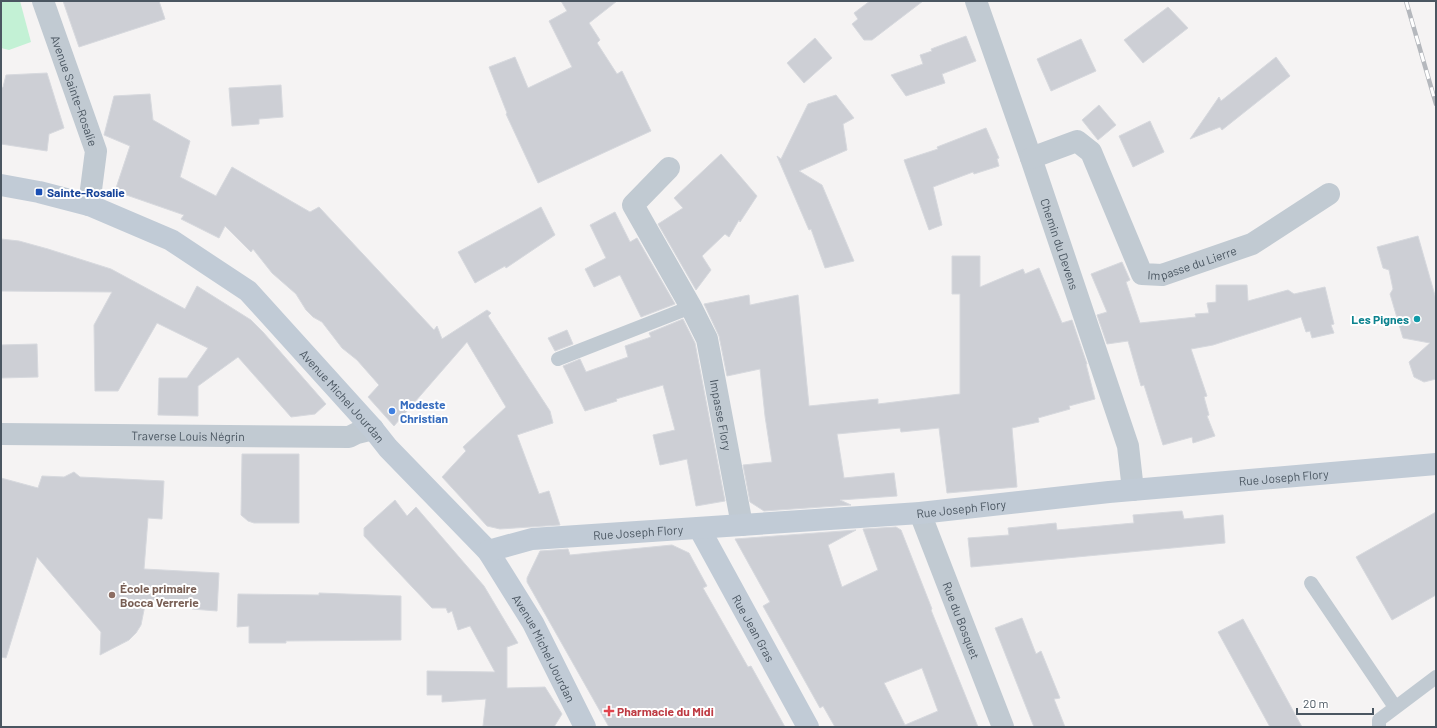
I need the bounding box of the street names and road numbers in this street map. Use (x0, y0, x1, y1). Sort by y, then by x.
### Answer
street label: Avenue Sainte-Rosalie (49, 33, 101, 148)
street label: Chemin du Devens (1038, 197, 1082, 291)
street label: Impasse du Lierre (1147, 243, 1238, 282)
street label: Avenue Michel Jourdan (297, 347, 388, 445)
street label: Impasse Flory (708, 378, 735, 452)
street label: Traverse Louis Négrin (131, 428, 245, 443)
street label: Rue Joseph Flory (1238, 466, 1330, 488)
street label: Rue Joseph Flory (916, 496, 1007, 520)
street label: Rue Joseph Flory (593, 522, 684, 542)
street label: Rue du Bosquet (940, 580, 983, 661)
street label: Avenue Michel Jourdan (510, 592, 578, 704)
street label: Rue Jean Gras (730, 592, 778, 664)

